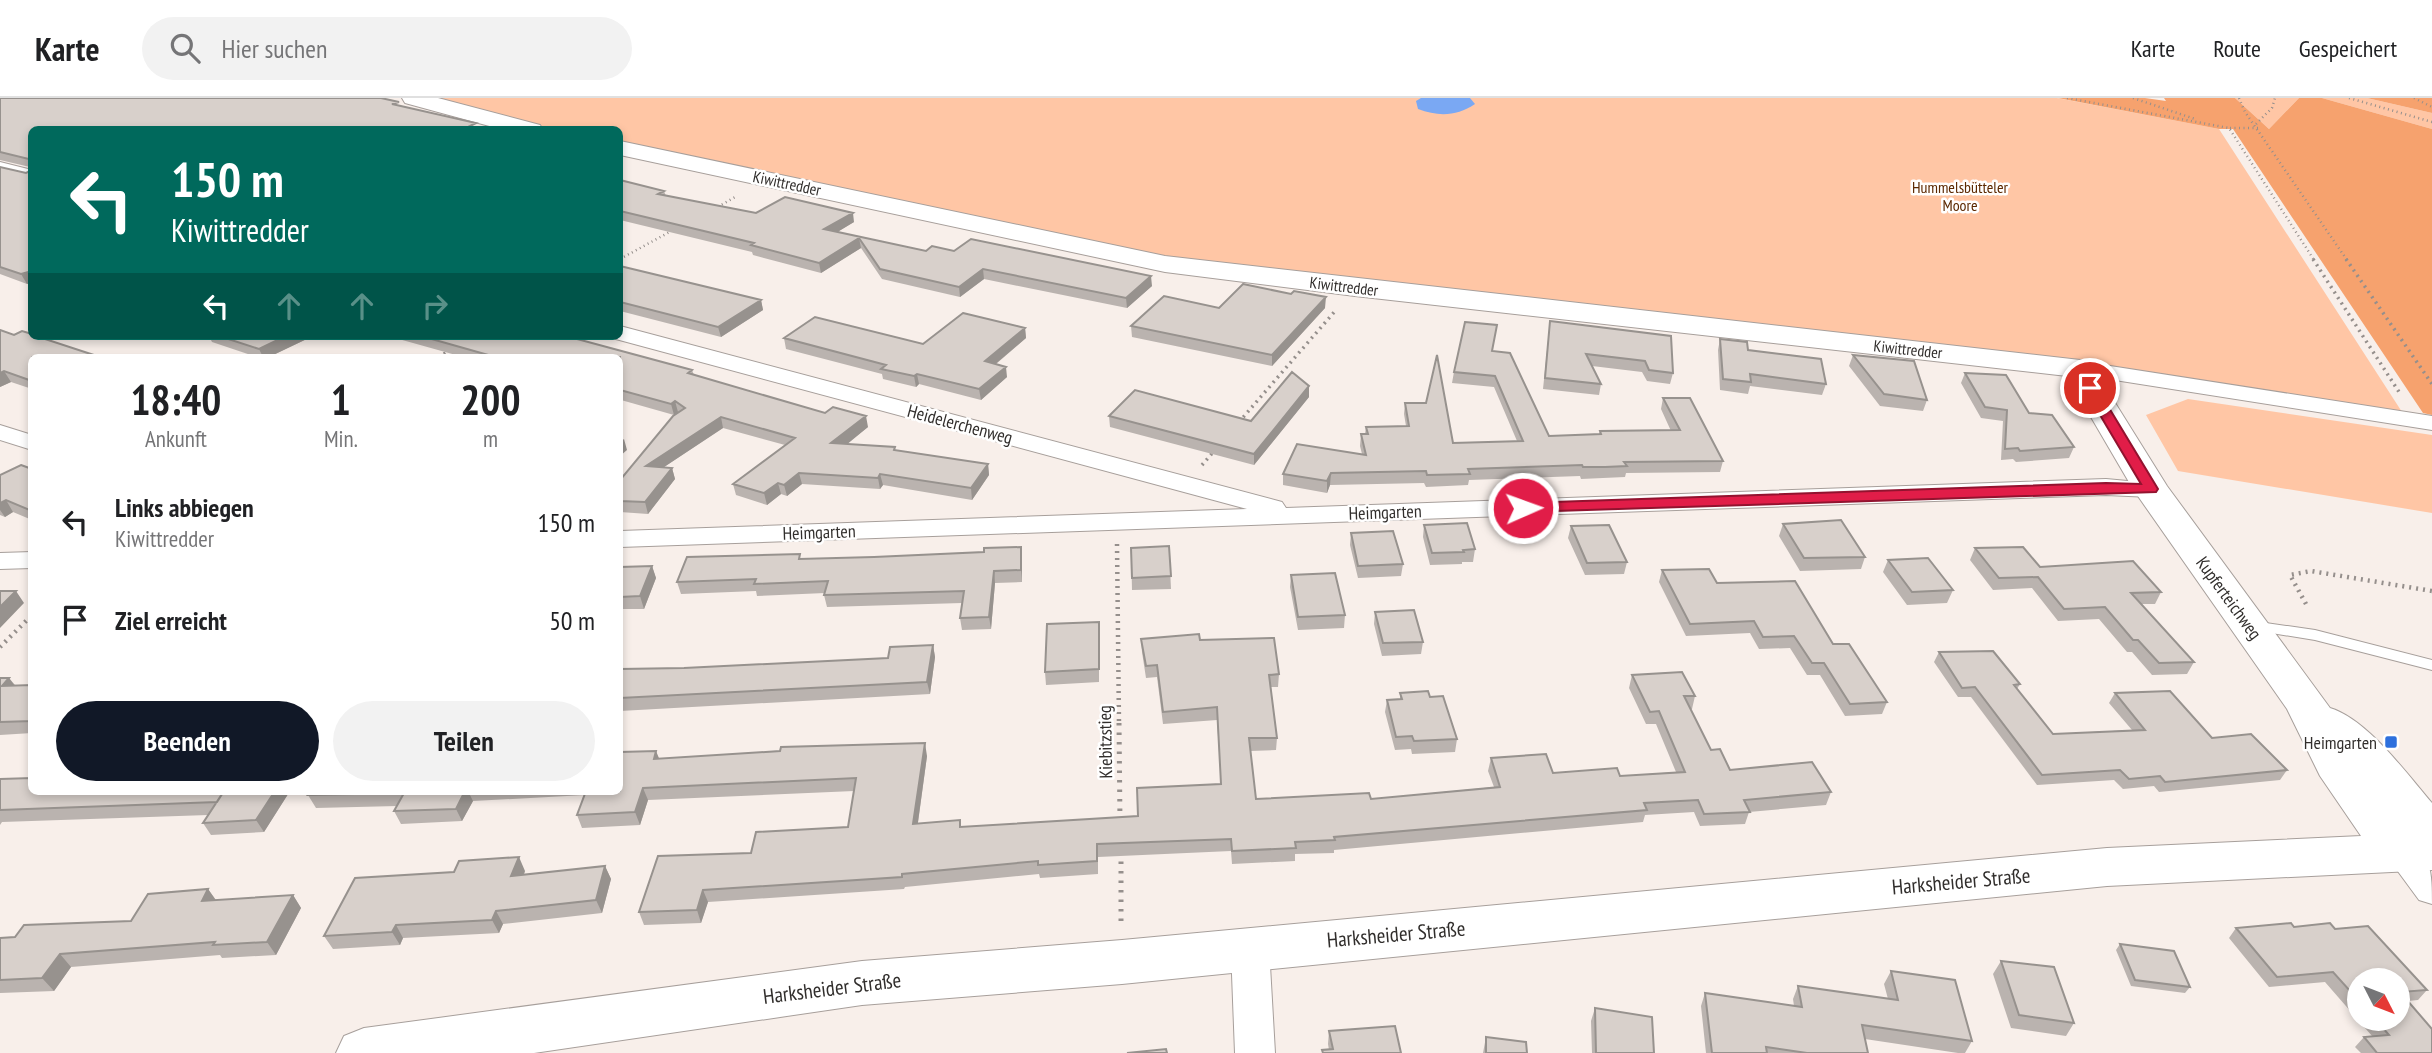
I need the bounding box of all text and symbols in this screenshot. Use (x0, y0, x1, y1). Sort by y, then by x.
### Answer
search box (142, 17, 632, 80)
text: Karte (35, 27, 100, 70)
icon: search (166, 29, 204, 67)
text: Hier suchen (222, 32, 327, 65)
text: Karte (2131, 33, 2175, 64)
text: Route (2213, 33, 2261, 64)
text: Gespeichert (2299, 33, 2397, 64)
text: 150 m (171, 147, 284, 211)
icon: left (56, 154, 147, 245)
street label: Kiwittredder (751, 166, 823, 200)
park label: Hummelsbütteler Moore (1912, 177, 2009, 215)
text: Kiwittredder (171, 209, 309, 251)
street label: Kiwittredder (1309, 272, 1380, 300)
icon: left (197, 287, 235, 325)
icon: ahead (270, 287, 308, 325)
icon: ahead (343, 287, 381, 325)
icon: right (416, 287, 454, 325)
street label: Kiwittredder (1873, 335, 1944, 363)
pin (2060, 358, 2120, 418)
icon: arrive (2071, 369, 2109, 407)
text: 18:40 (131, 372, 221, 427)
text: 1 (331, 372, 351, 427)
text: 200 (460, 372, 520, 427)
street label: Heidelerchenweg (905, 399, 1015, 449)
text: Ankunft (145, 424, 207, 453)
text: Min. (324, 424, 358, 453)
text: m (483, 424, 498, 453)
position arrow (1486, 471, 1560, 545)
text: Links abbiegen (115, 491, 254, 524)
street label: Heimgarten (1348, 499, 1422, 525)
icon: left (56, 503, 94, 541)
text: 150 m (537, 506, 595, 539)
street label: Heimgarten (782, 519, 856, 545)
text: Kiwittredder (115, 524, 214, 553)
street label: Kupferteichweg (2191, 552, 2267, 644)
icon: arrive (56, 601, 94, 639)
text: Ziel erreicht (115, 604, 227, 637)
text: 50 m (549, 604, 595, 637)
button: Beenden (56, 701, 319, 781)
button: Teilen (333, 701, 595, 781)
street label: Kiebitzstieg (1093, 705, 1117, 779)
place label: Heimgarten (2304, 731, 2377, 754)
marker: Heimgarten (2383, 734, 2399, 750)
street label: Harksheider Straße (1891, 861, 2031, 901)
street label: Harksheider Straße (1326, 914, 1466, 954)
street label: Harksheider Straße (761, 966, 903, 1010)
north arrow (2347, 968, 2410, 1031)
map controls (2347, 968, 2410, 1031)

